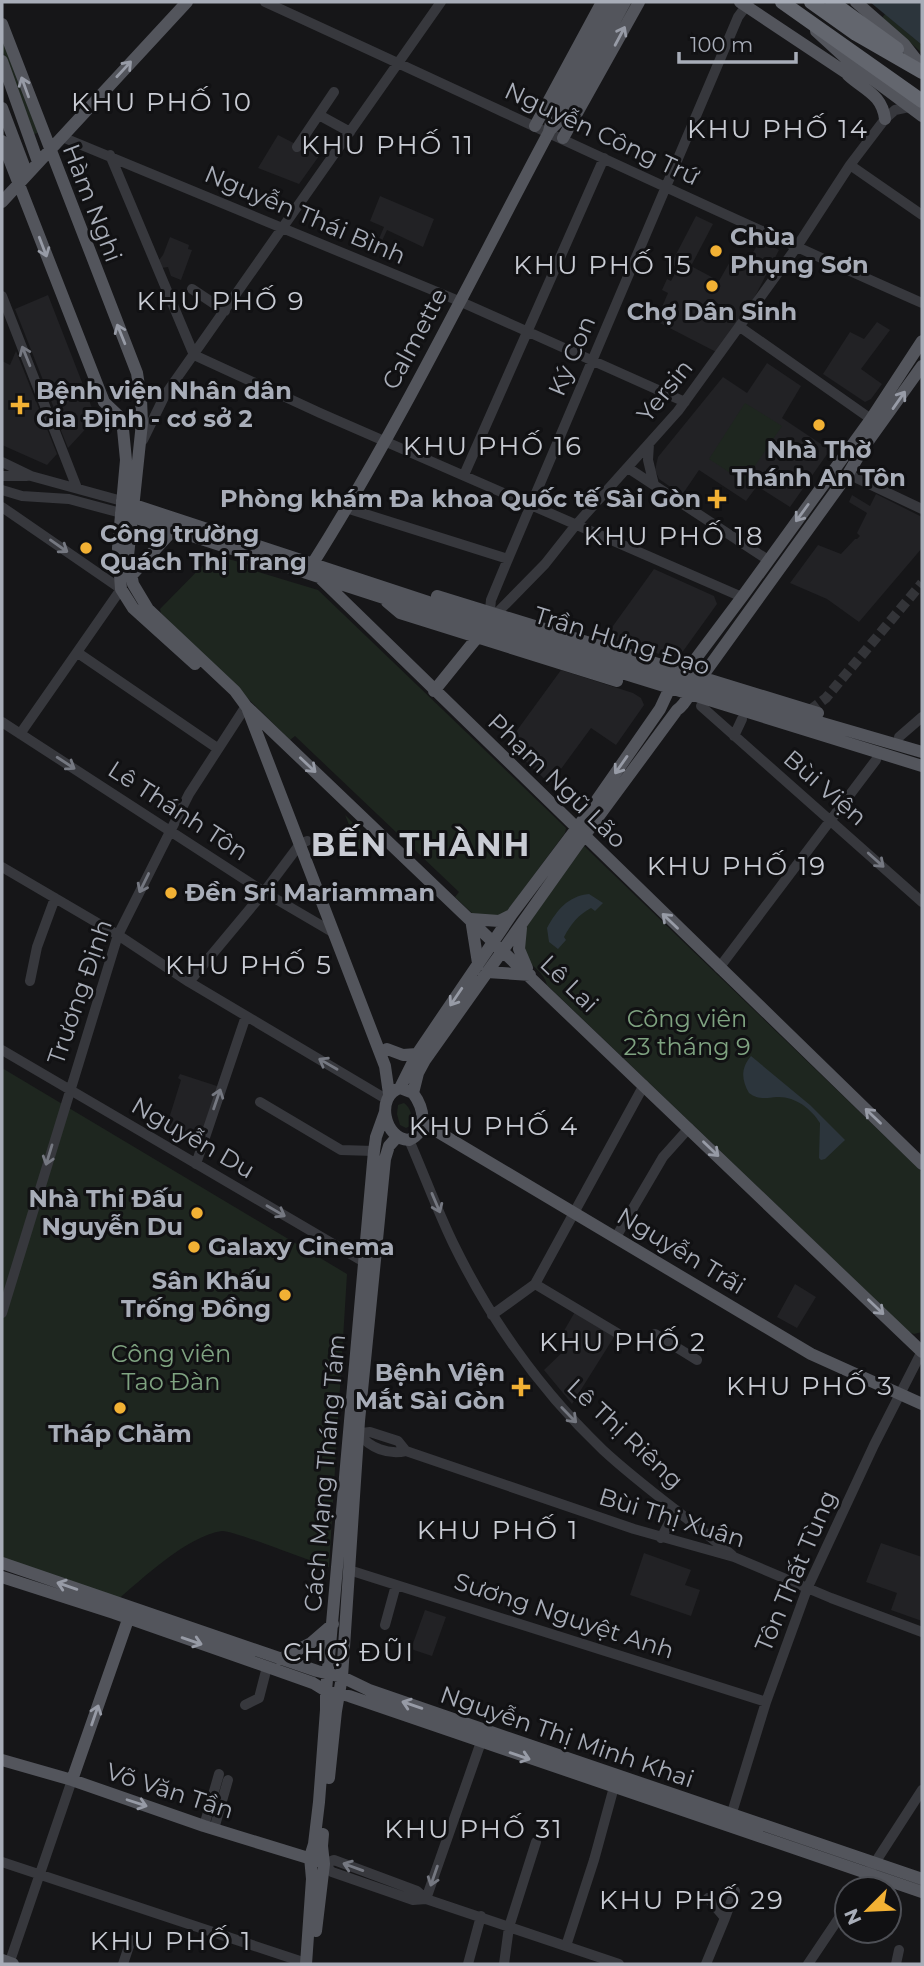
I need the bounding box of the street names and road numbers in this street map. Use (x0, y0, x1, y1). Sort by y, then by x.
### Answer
street label: Nguyễn Công Trứ (500, 76, 704, 191)
street label: Hàm Nghi (57, 140, 128, 266)
street label: Nguyễn Thái Bình (200, 159, 410, 270)
street label: Calmette (376, 283, 453, 394)
street label: Ký Con (542, 311, 601, 400)
street label: Yersin (631, 353, 699, 428)
street label: Trần Hưng Đạo (531, 600, 714, 681)
street label: Phạm Ngũ Lão (482, 707, 633, 854)
street label: Bùi Viện (778, 744, 873, 832)
street label: Lê Thánh Tôn (103, 754, 254, 867)
street label: Trương Định (41, 915, 118, 1068)
street label: Lê Lai (534, 949, 604, 1018)
street label: Nguyễn Du (126, 1091, 260, 1185)
street label: Nguyễn Trãi (612, 1201, 751, 1300)
street label: Cách Mạng Tháng Tám (298, 1333, 351, 1613)
street label: Lê Thị Riêng (561, 1372, 690, 1495)
street label: Bùi Thị Xuân (596, 1482, 749, 1554)
street label: Tôn Thất Tùng (749, 1486, 843, 1656)
street label: Sương Nguyệt Anh (451, 1566, 678, 1665)
street label: Nguyễn Thị Minh Khai (436, 1679, 698, 1794)
street label: Võ Văn Tần (103, 1756, 238, 1825)

